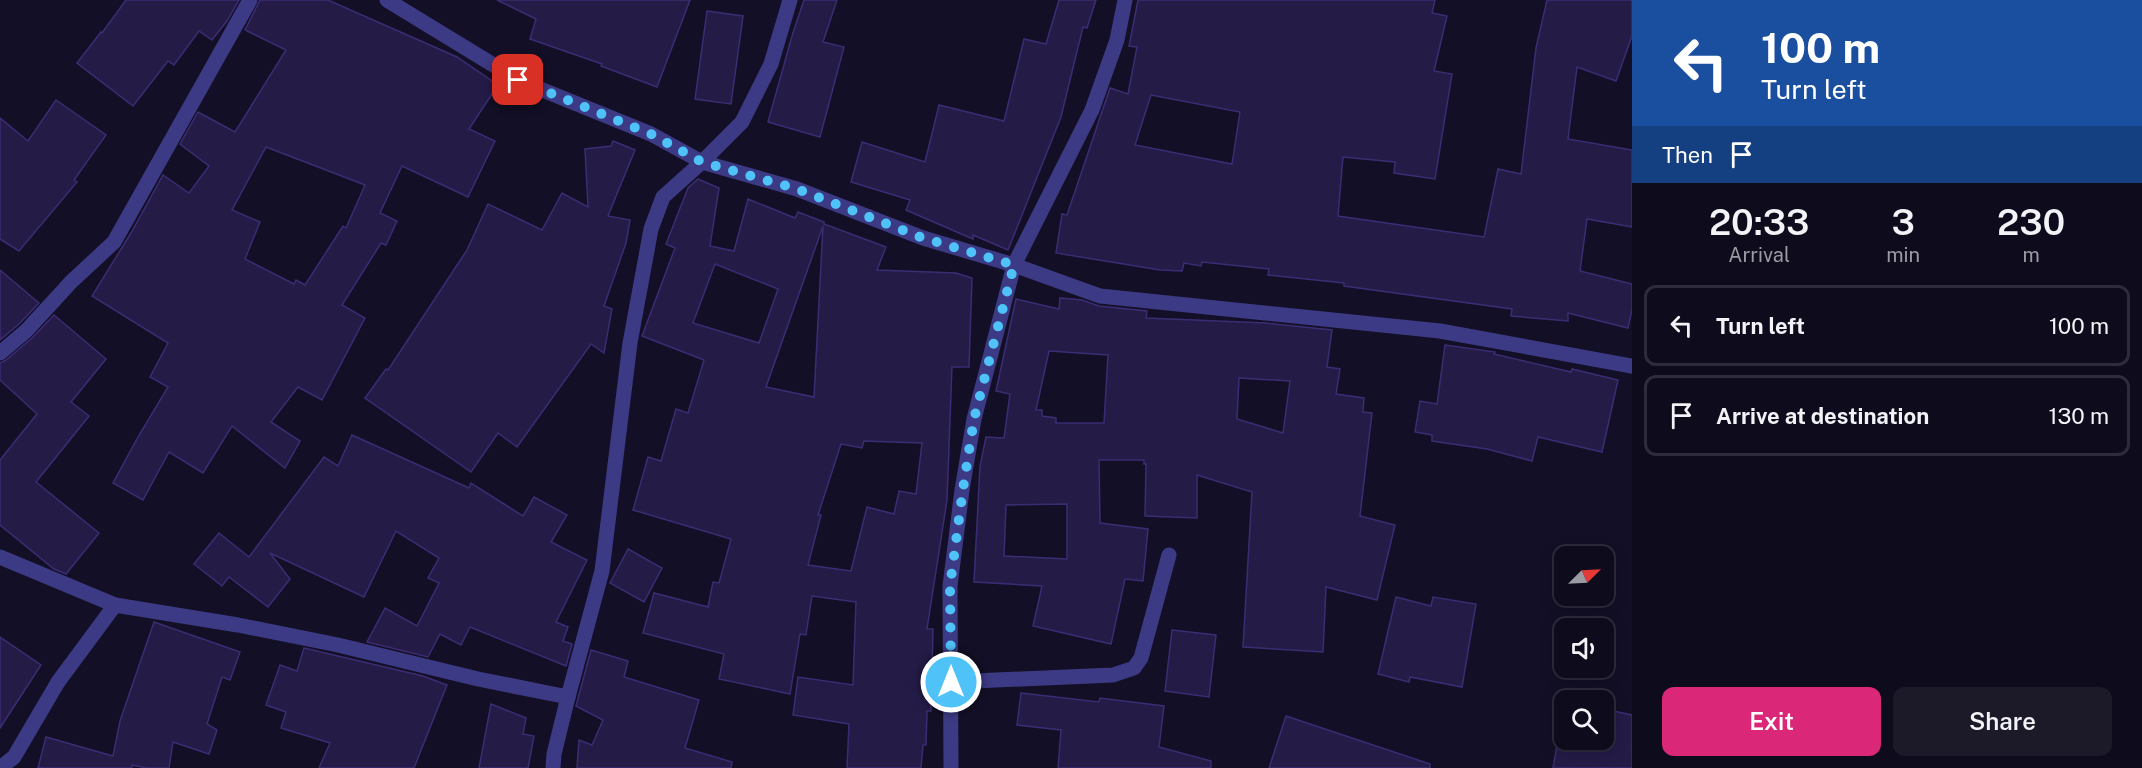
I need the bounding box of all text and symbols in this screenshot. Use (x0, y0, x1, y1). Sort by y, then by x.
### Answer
text: 100 m (1761, 23, 1880, 72)
icon: left (1662, 24, 1740, 102)
pin (492, 54, 543, 105)
icon: arrive (501, 63, 534, 96)
text: Turn left (1761, 73, 1867, 105)
icon: arrive (1725, 138, 1758, 171)
text: Then (1662, 142, 1713, 168)
text: 20:33 (1709, 201, 1809, 243)
text: 3 (1891, 201, 1915, 243)
text: 230 (1997, 201, 2065, 243)
text: Arrival (1728, 243, 1790, 267)
text: min (1886, 243, 1920, 267)
text: m (2022, 243, 2040, 267)
icon: left (1665, 309, 1698, 342)
text: Turn left (1716, 313, 1805, 339)
text: 100 m (2049, 313, 2109, 339)
icon: arrive (1665, 399, 1698, 432)
text: Arrive at destination (1716, 403, 1929, 429)
text: 130 m (2048, 403, 2109, 429)
north arrow (1554, 546, 1614, 606)
map controls (1554, 546, 1614, 750)
button: sound (1554, 618, 1614, 678)
position arrow (919, 650, 983, 714)
button: Exit (1662, 687, 1881, 756)
button: Share (1893, 687, 2112, 756)
button: search (1554, 690, 1614, 750)

